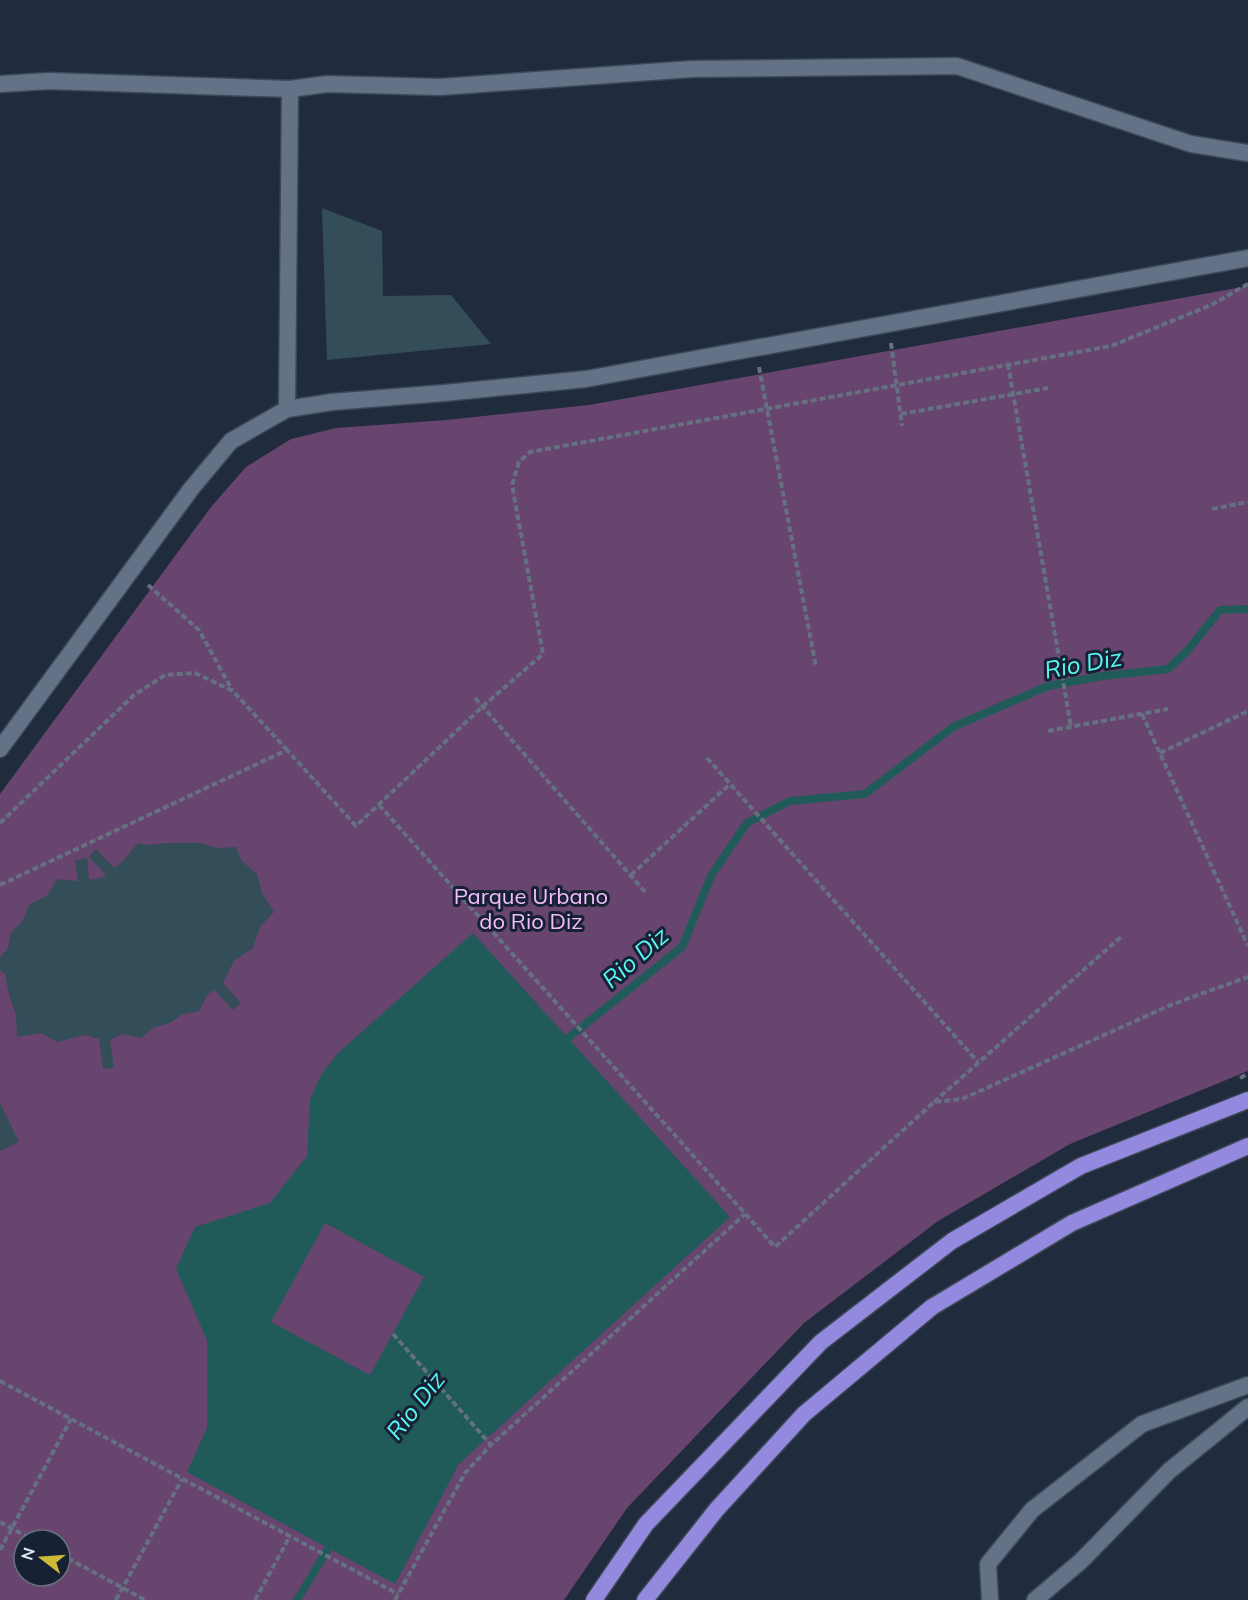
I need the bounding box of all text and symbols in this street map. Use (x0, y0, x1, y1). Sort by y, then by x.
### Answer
water label: Rio Diz (1042, 641, 1125, 685)
park label: Parque Urbano do Rio Diz (454, 882, 608, 935)
water label: Rio Diz (596, 920, 675, 994)
water label: Rio Diz (379, 1364, 451, 1445)
north arrow (12, 1528, 72, 1588)
text: N (16, 1545, 39, 1562)

